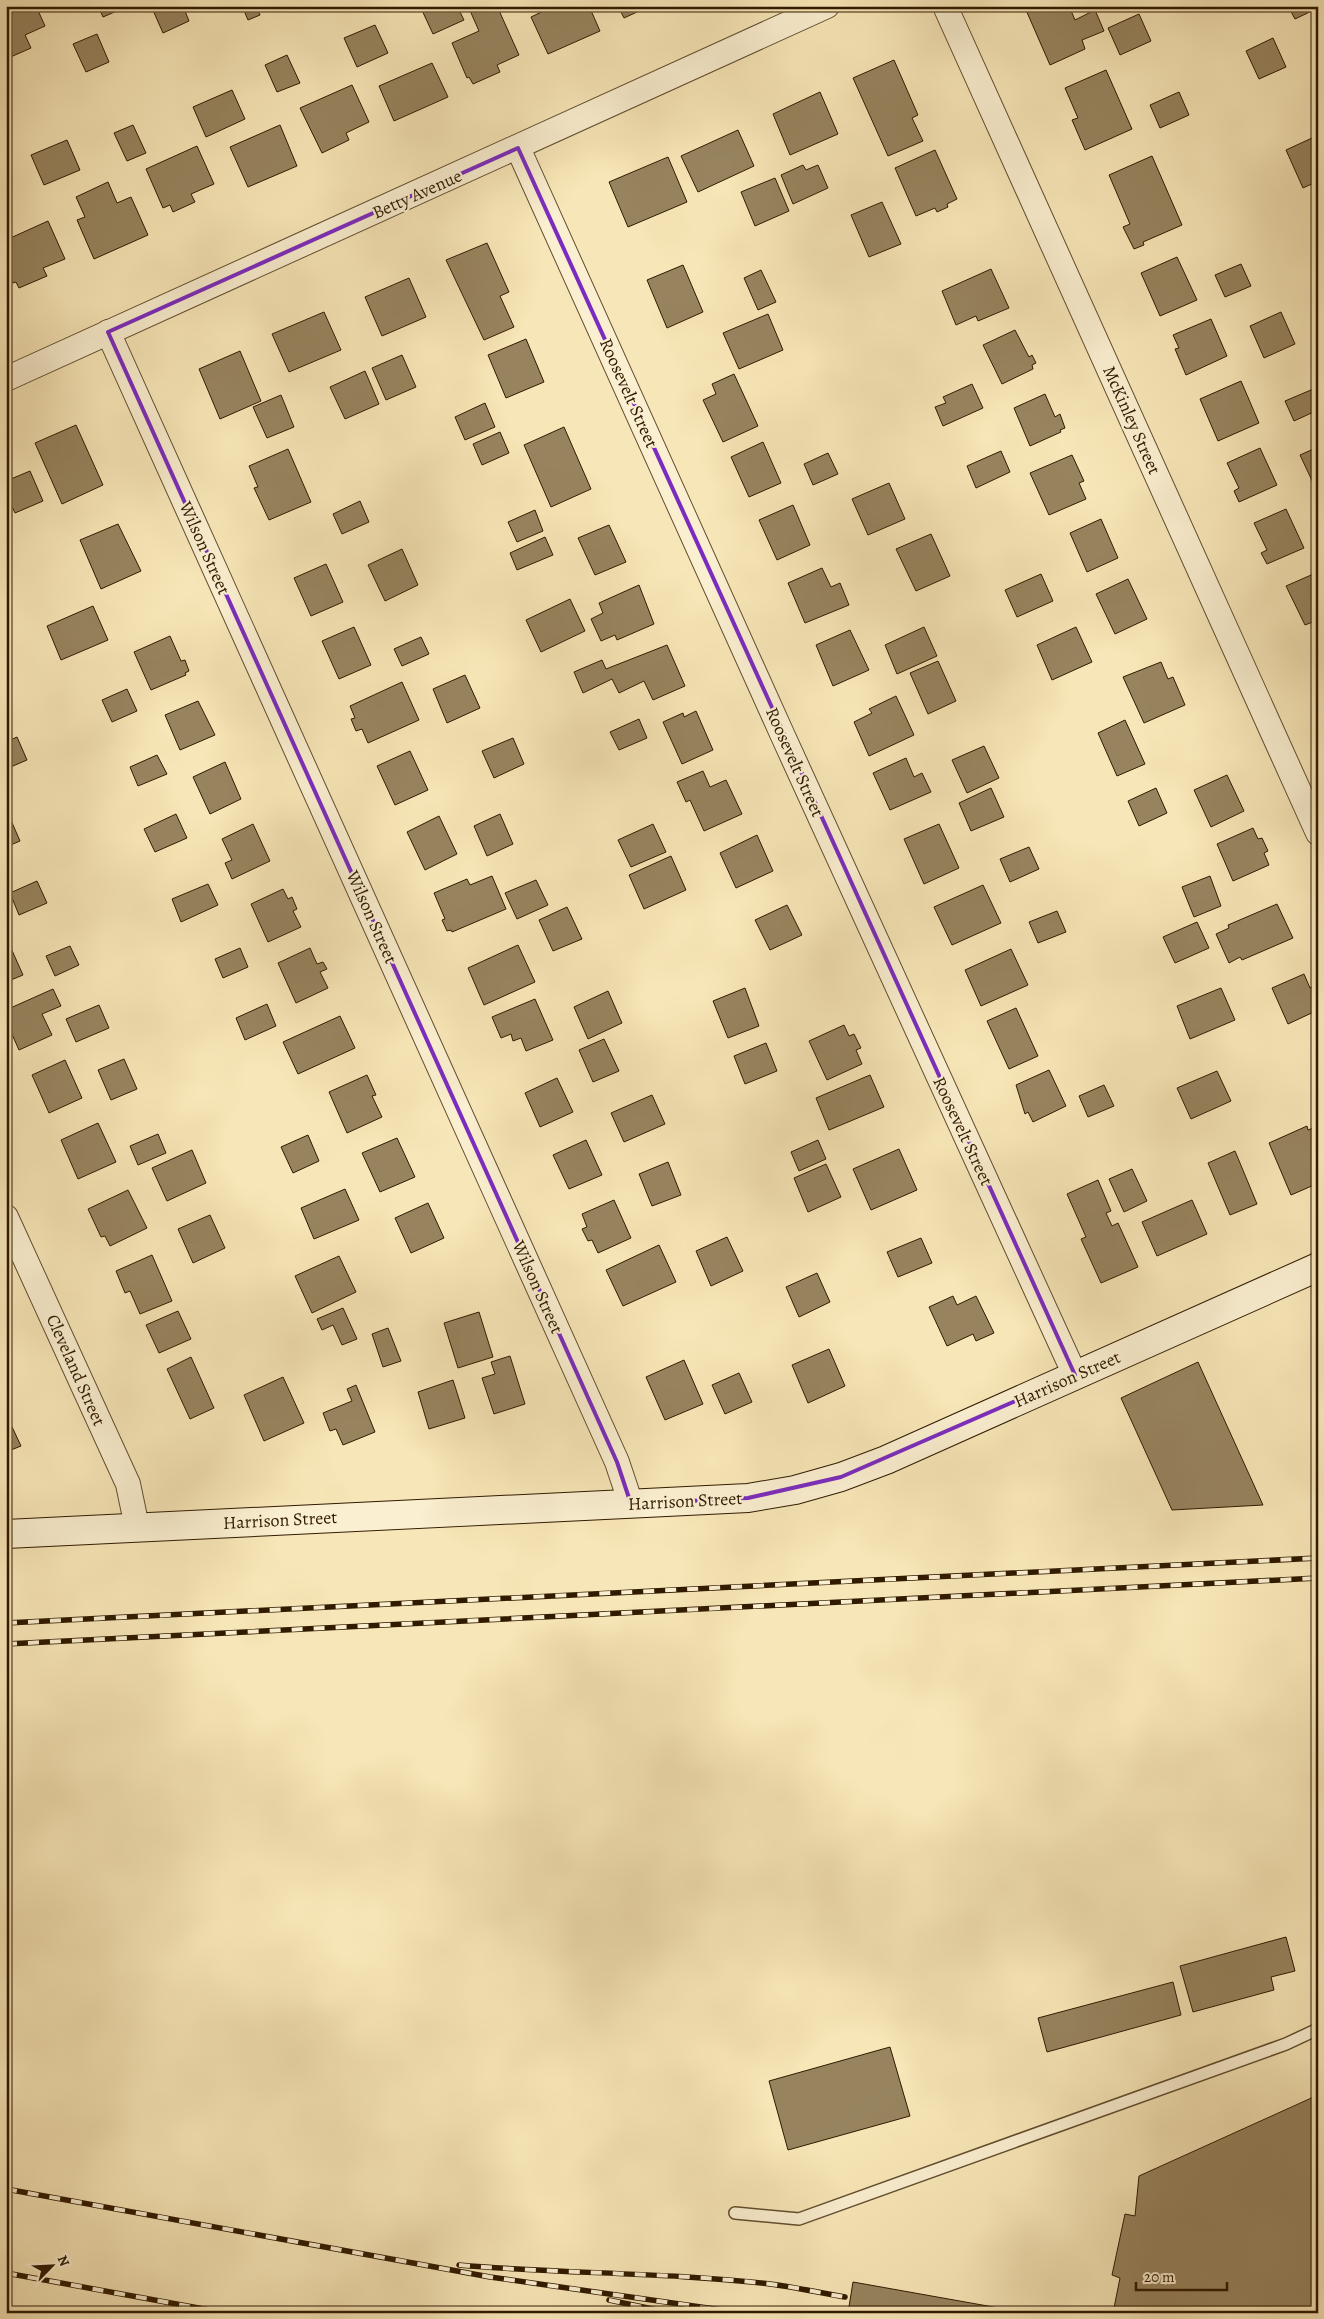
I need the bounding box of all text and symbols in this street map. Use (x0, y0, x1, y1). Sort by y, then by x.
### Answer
street label: Betty Avenue (368, 164, 466, 224)
street label: Roosevelt Street (594, 334, 664, 452)
street label: McKinley Street (1097, 362, 1167, 478)
street label: Wilson Street (173, 497, 236, 598)
street label: Roosevelt Street (760, 703, 830, 821)
street label: Wilson Street (340, 866, 403, 967)
street label: Roosevelt Street (927, 1073, 999, 1189)
street label: Wilson Street (506, 1236, 569, 1337)
street label: Cleveland Street (41, 1310, 111, 1430)
street label: Harrison Street (1010, 1345, 1124, 1413)
street label: Harrison Street (627, 1486, 743, 1516)
street label: Harrison Street (222, 1505, 338, 1535)
north arrow (28, 2242, 78, 2292)
text: N (53, 2252, 74, 2269)
scale bar (1136, 2259, 1228, 2291)
text: 20 m (1144, 2267, 1175, 2287)

